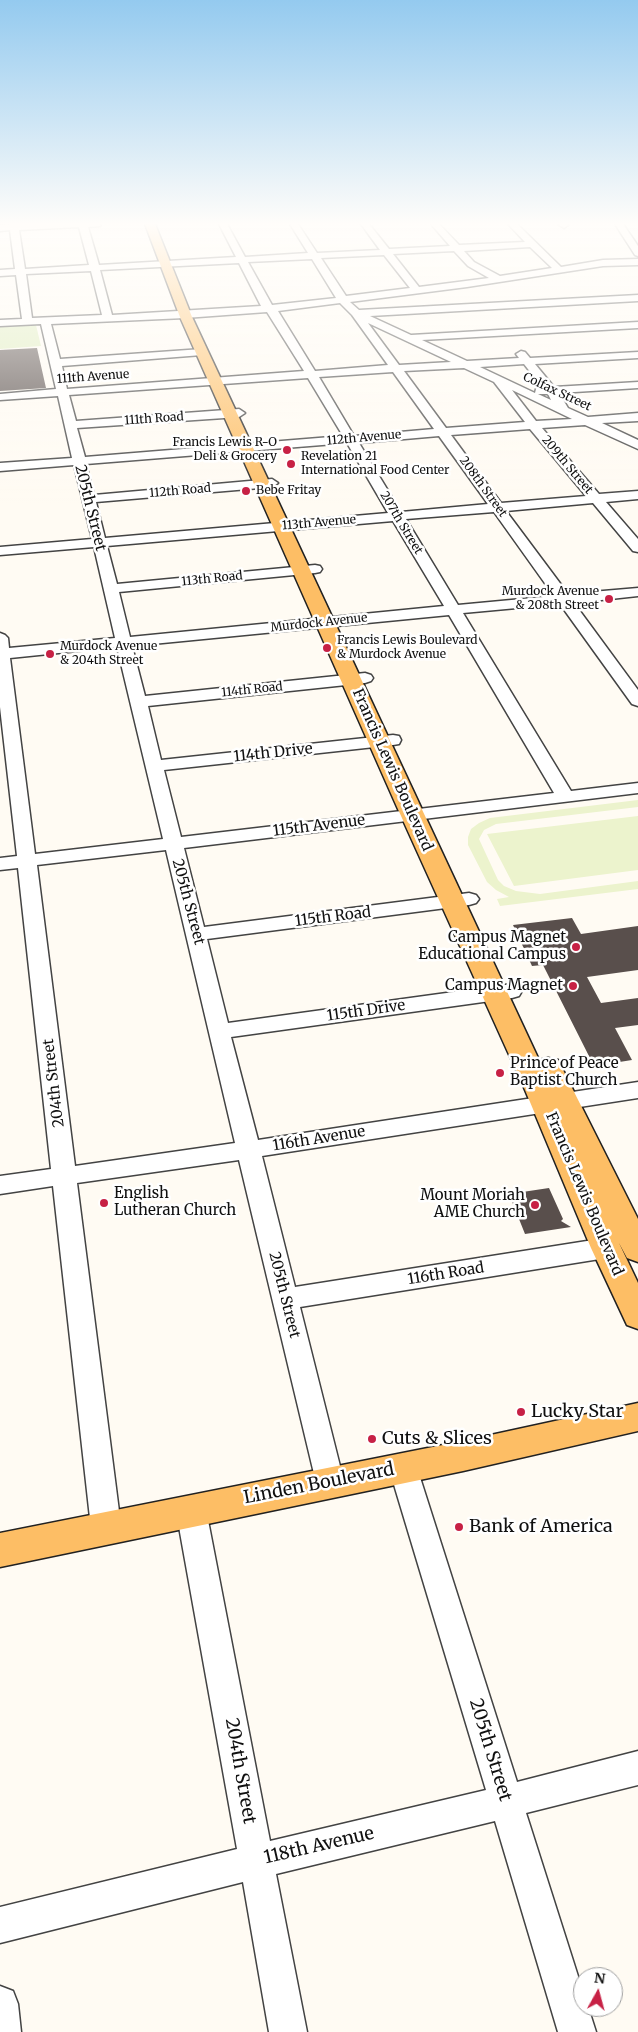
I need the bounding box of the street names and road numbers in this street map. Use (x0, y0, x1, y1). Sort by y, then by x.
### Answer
street label: 111th Avenue (56, 367, 130, 387)
street label: Colfax Street (521, 370, 593, 414)
street label: 111th Road (124, 410, 184, 428)
street label: 112th Avenue (326, 428, 402, 448)
street label: 209th Street (538, 433, 596, 497)
street label: 208th Street (456, 454, 510, 520)
street label: 205th Street (71, 463, 109, 553)
street label: 112th Road (149, 481, 211, 501)
street label: 207th Street (377, 489, 425, 557)
street label: 113th Avenue (281, 513, 357, 533)
street label: 113th Road (181, 569, 243, 589)
street label: Murdock Avenue (270, 611, 368, 635)
street label: 114th Road (221, 680, 283, 700)
street label: Francis Lewis Boulevard (348, 686, 436, 854)
street label: 114th Drive (233, 740, 313, 766)
street label: 115th Avenue (272, 811, 366, 841)
street label: 205th Street (168, 857, 208, 947)
street label: 115th Road (294, 903, 372, 931)
street label: 115th Drive (326, 997, 406, 1025)
street label: 204th Street (40, 1038, 68, 1128)
street label: Francis Lewis Boulevard (541, 1110, 627, 1278)
street label: 116th Avenue (272, 1123, 366, 1155)
street label: 205th Street (265, 1250, 303, 1340)
street label: 116th Road (407, 1259, 485, 1289)
street label: Linden Boulevard (242, 1459, 396, 1509)
street label: 205th Street (464, 1696, 516, 1804)
street label: 204th Street (220, 1716, 260, 1826)
street label: 118th Avenue (262, 1823, 376, 1869)

